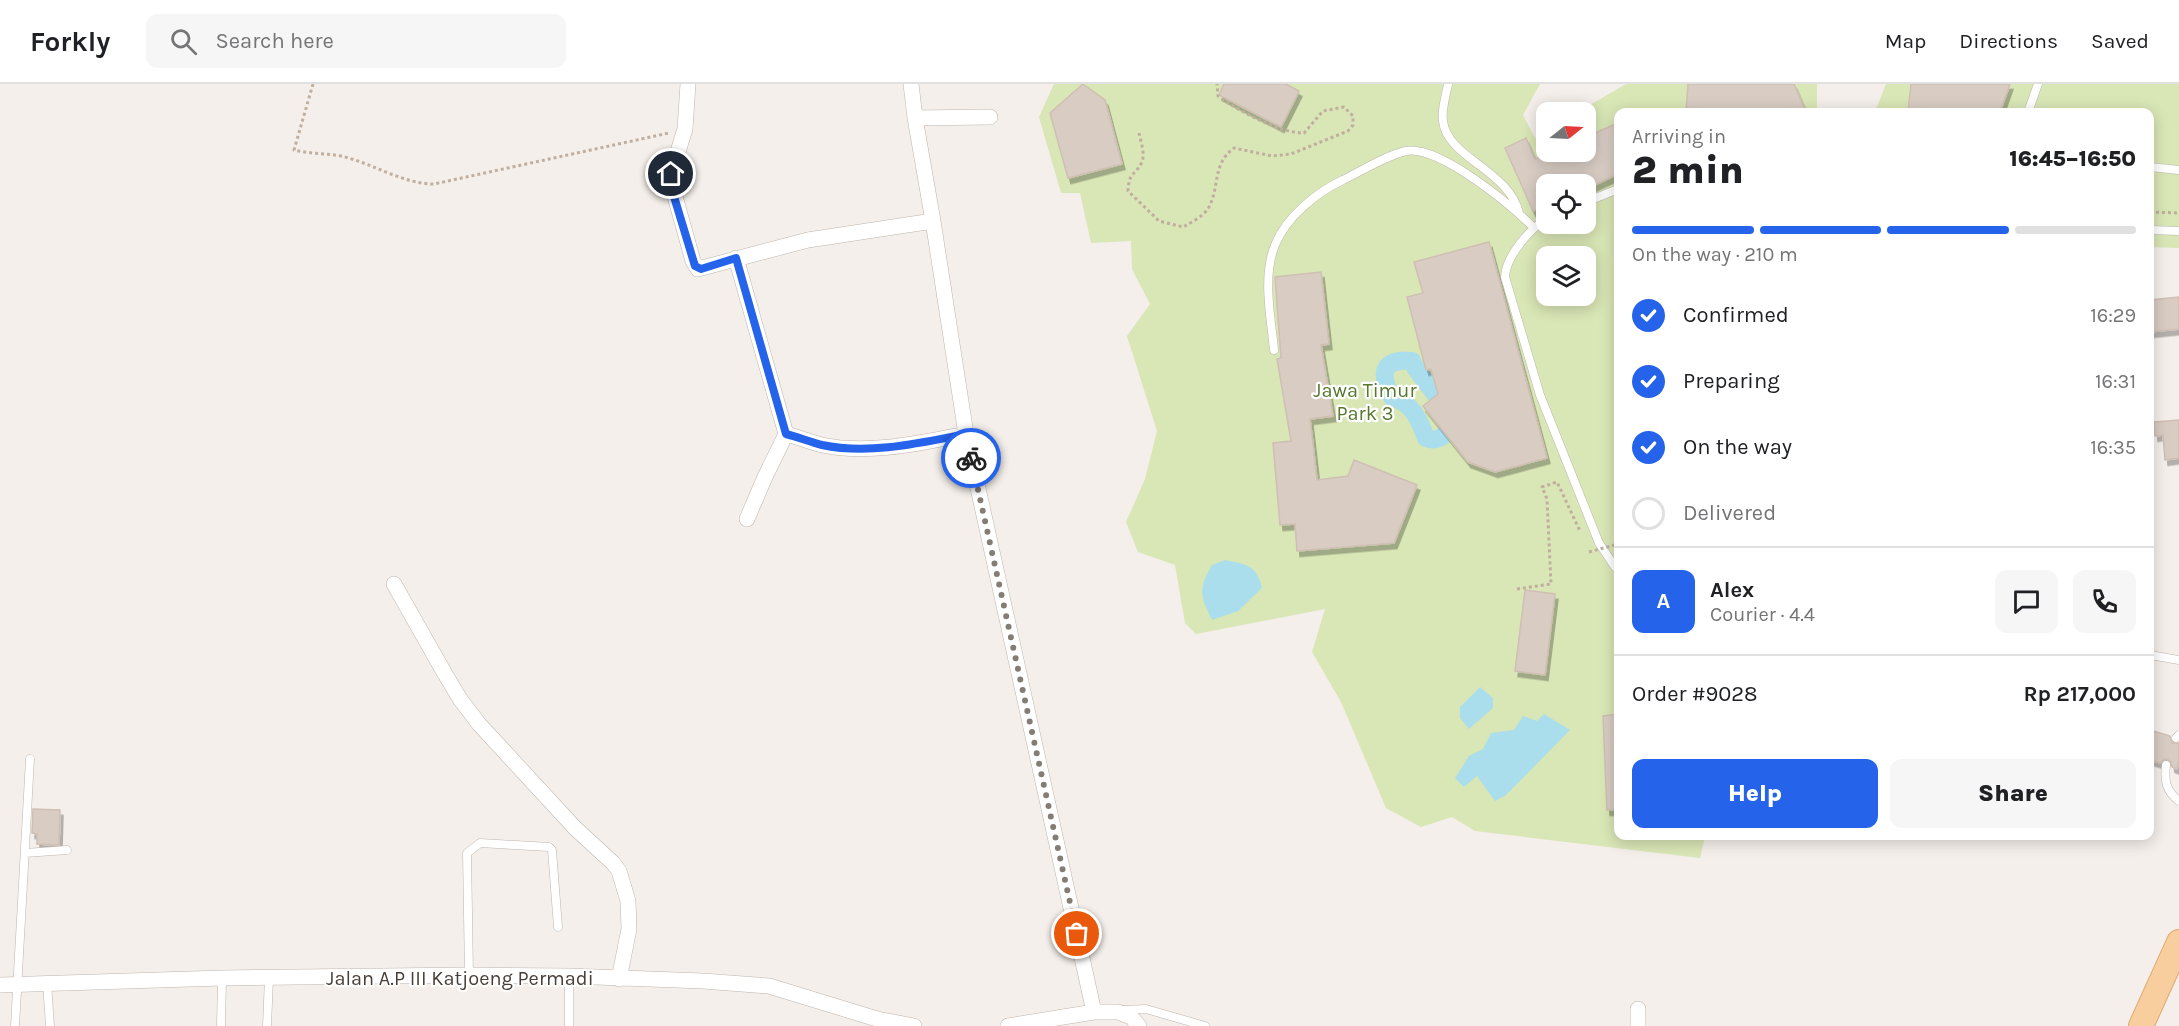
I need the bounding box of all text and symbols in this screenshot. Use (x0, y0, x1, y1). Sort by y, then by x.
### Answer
search box (146, 14, 566, 68)
text: Forkly (30, 25, 110, 58)
icon: search (167, 25, 200, 58)
text: Search here (215, 28, 334, 54)
text: Map (1885, 29, 1926, 53)
text: Directions (1959, 29, 2058, 53)
text: Saved (2091, 29, 2149, 53)
north arrow (1536, 102, 1596, 162)
map controls (1536, 102, 1596, 306)
text: Arriving in (1632, 125, 1726, 148)
text: 16:45–16:50 (2009, 146, 2136, 172)
text: 2 min (1632, 147, 1744, 193)
pin (645, 148, 696, 199)
icon: home (654, 157, 687, 190)
button: locate (1536, 174, 1596, 234)
text: On the way · 210 m (1632, 243, 1798, 266)
button: layers (1536, 246, 1596, 306)
icon: check (1632, 299, 1665, 332)
text: Confirmed (1683, 302, 1789, 328)
text: 16:29 (2090, 304, 2136, 327)
icon: check (1632, 365, 1665, 398)
text: Preparing (1683, 368, 1780, 394)
text: 16:31 (2095, 370, 2136, 393)
park label: Jawa Timur Park 3 (1313, 379, 1417, 425)
courier (941, 428, 1001, 488)
icon: check (1632, 431, 1665, 464)
text: On the way (1683, 434, 1792, 460)
text: 16:35 (2090, 436, 2136, 459)
icon: bike (955, 442, 988, 475)
text: Delivered (1683, 500, 1776, 526)
button: chat (1995, 570, 2058, 633)
button: phone (2073, 570, 2136, 633)
text: Alex (1710, 577, 1754, 603)
text: A (1657, 588, 1670, 614)
text: Courier · 4.4 (1710, 603, 1815, 626)
text: Order #9028 (1632, 681, 1758, 707)
text: Rp 217,000 (2023, 681, 2136, 707)
button: Help (1632, 759, 1878, 828)
button: Share (1890, 759, 2136, 828)
pin (1051, 908, 1102, 959)
icon: bag (1060, 917, 1093, 950)
street label: Jalan A.P III Katjoeng Permadi (326, 967, 594, 990)

